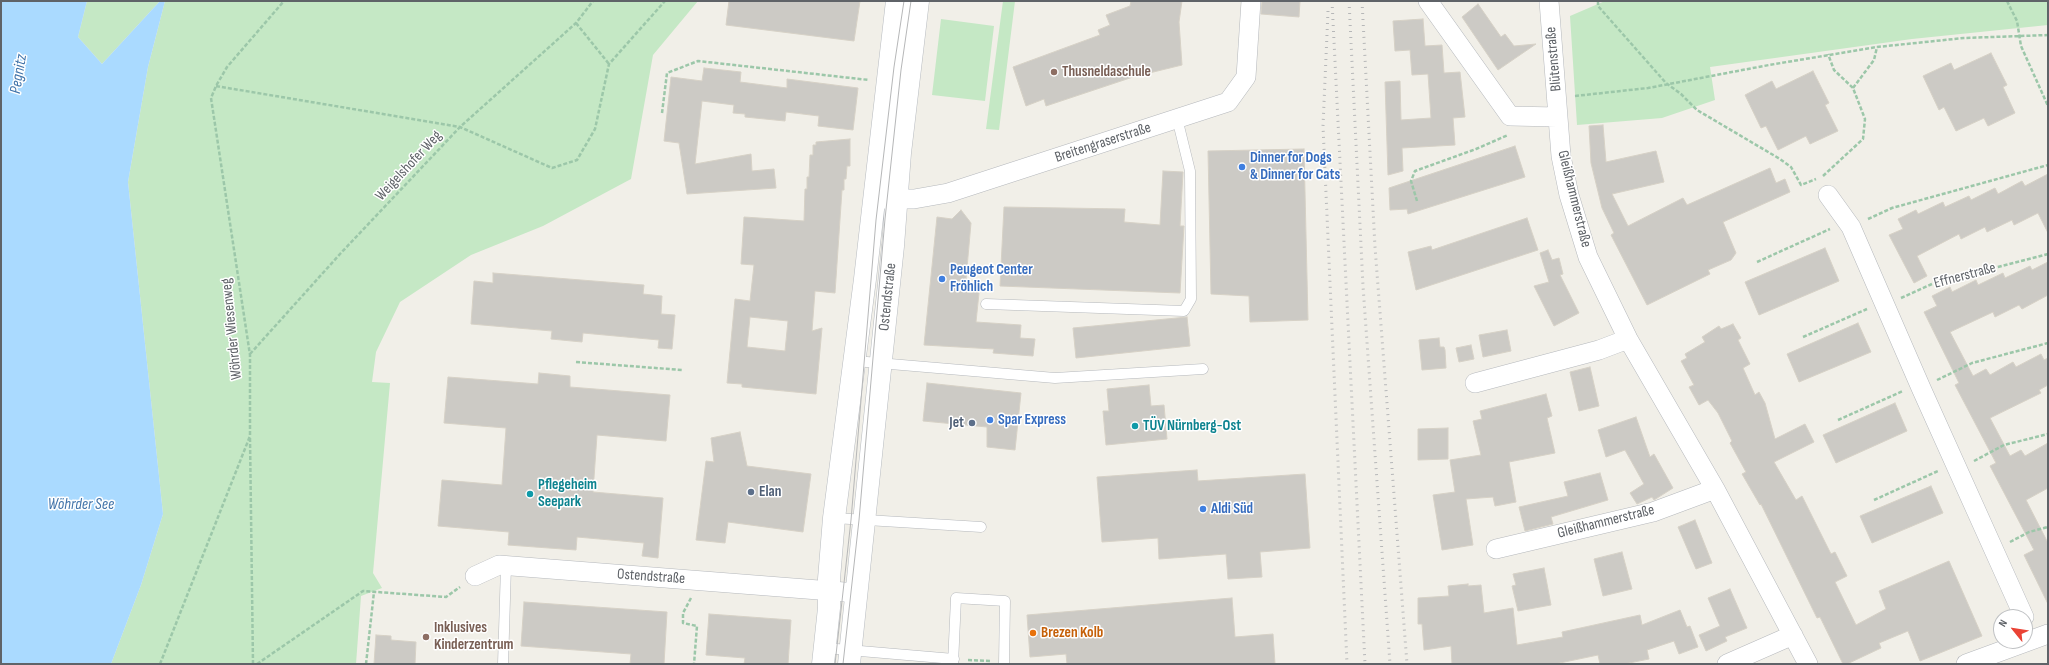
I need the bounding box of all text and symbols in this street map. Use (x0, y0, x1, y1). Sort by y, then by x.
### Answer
street label: Blütenstraße (1542, 26, 1566, 92)
water label: Pegnitz (6, 53, 32, 95)
place label: Thusneldaschule (1062, 63, 1151, 81)
marker: Thusneldaschule (1049, 67, 1059, 77)
street label: Breitengraserstraße (1053, 119, 1153, 167)
street label: Weigelshofer Weg (372, 127, 446, 205)
place label: Dinner for Dogs & Dinner for Cats (1250, 149, 1340, 184)
street label: Gleißhammerstraße (1553, 149, 1595, 249)
marker: Dinner for Dogs & Dinner for Cats (1237, 162, 1247, 172)
street label: Effnerstraße (1932, 259, 1998, 293)
place label: Peugeot Center Fröhlich (950, 261, 1033, 296)
street label: Ostendstraße (875, 262, 901, 332)
marker: Peugeot Center Fröhlich (937, 274, 947, 284)
street label: Wöhrder Wiesenweg (218, 277, 246, 381)
place label: Spar Express (998, 411, 1066, 429)
place label: Jet (949, 414, 964, 432)
marker: Spar Express (985, 415, 995, 425)
place label: TÜV Nürnberg-Ost (1143, 417, 1241, 435)
marker: Jet (967, 418, 977, 428)
marker: TÜV Nürnberg-Ost (1130, 421, 1140, 431)
place label: Pflegeheim Seepark (538, 476, 597, 511)
place label: Elan (759, 483, 781, 501)
marker: Elan (746, 487, 756, 497)
marker: Pflegeheim Seepark (525, 489, 535, 499)
water label: Wöhrder See (48, 495, 114, 515)
place label: Aldi Süd (1211, 500, 1253, 518)
street label: Gleißhammerstraße (1556, 501, 1656, 543)
marker: Aldi Süd (1198, 504, 1208, 514)
street label: Ostendstraße (616, 566, 686, 588)
north arrow (1993, 609, 2033, 649)
text: N (1996, 617, 2010, 629)
place label: Inklusives Kinderzentrum (434, 619, 514, 654)
place label: Brezen Kolb (1041, 624, 1103, 642)
marker: Brezen Kolb (1028, 628, 1038, 638)
marker: Inklusives Kinderzentrum (421, 632, 431, 642)

